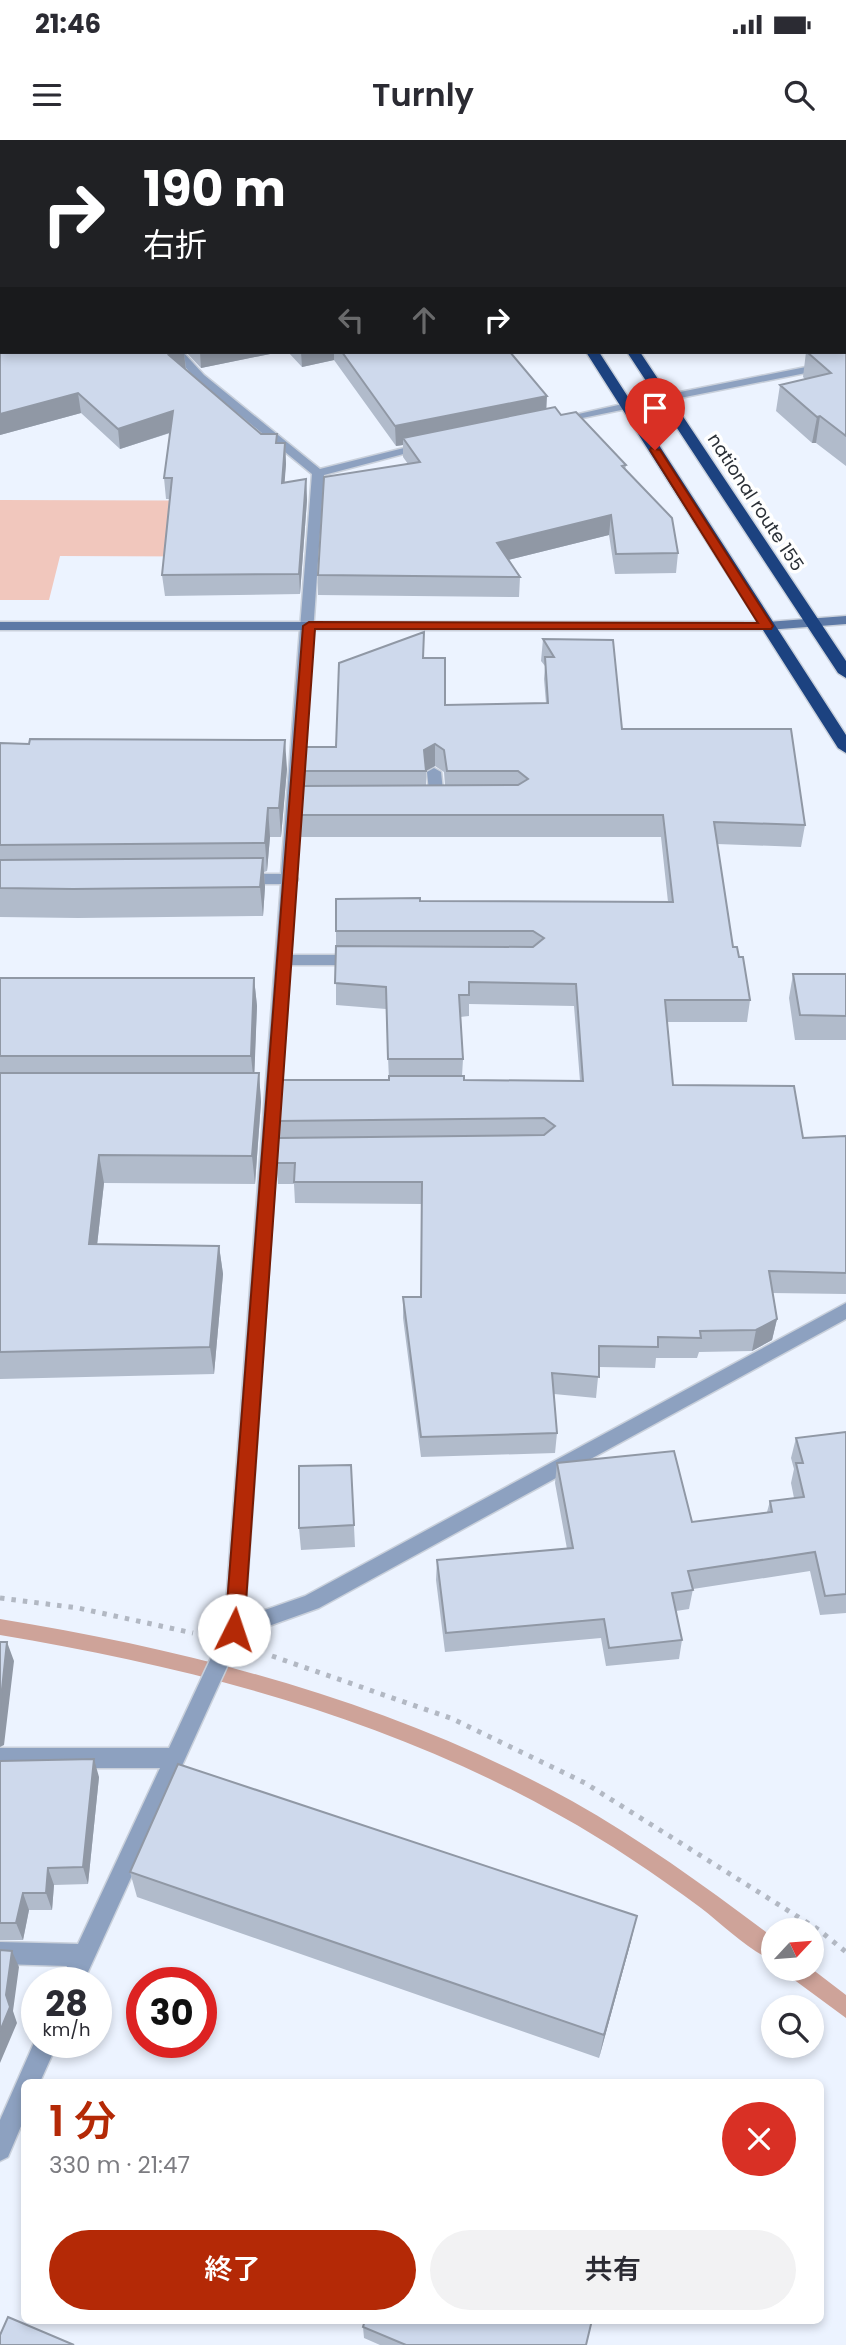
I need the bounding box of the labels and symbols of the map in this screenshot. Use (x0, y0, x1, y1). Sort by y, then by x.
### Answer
pin (625, 378, 685, 450)
street label: national route 155 (702, 428, 810, 576)
position arrow (197, 1593, 271, 1667)
north arrow (761, 1918, 824, 1981)
speed limit sign: 30 (126, 1967, 217, 2058)

